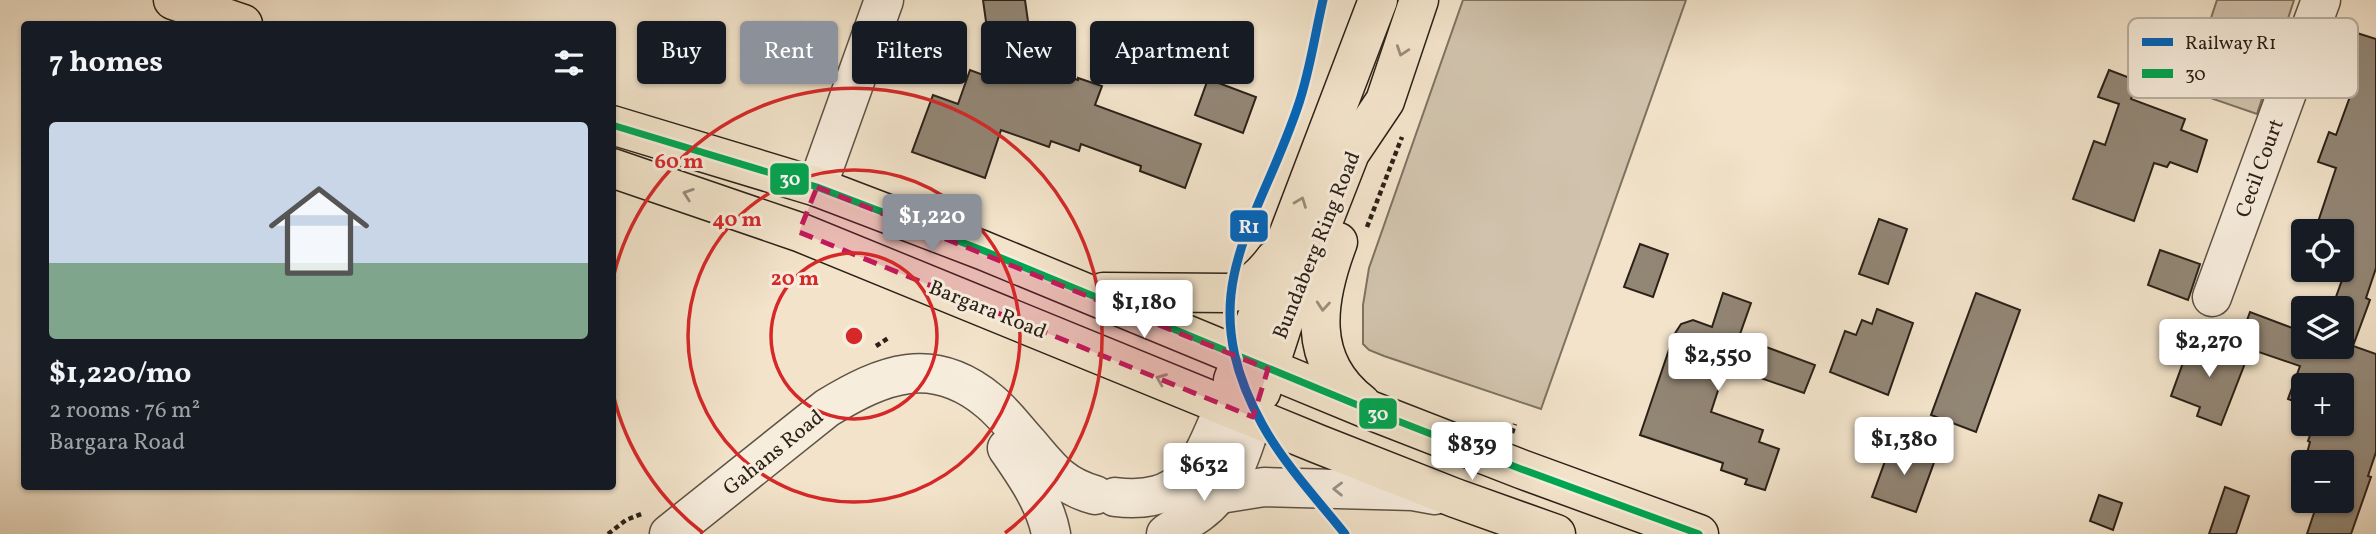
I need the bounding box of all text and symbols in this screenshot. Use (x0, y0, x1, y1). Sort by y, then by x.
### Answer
legend (2128, 18, 2358, 98)
chip: Buy (637, 21, 726, 84)
chip: Rent (740, 21, 838, 84)
chip: Filters (852, 21, 967, 84)
chip: New (981, 21, 1076, 84)
chip: Apartment (1090, 21, 1254, 84)
text: Railway R1 (2185, 31, 2276, 57)
text: 7 homes (49, 42, 163, 84)
icon: filters (550, 44, 588, 82)
one-way arrow (1396, 44, 1410, 56)
text: 30 (2185, 62, 2206, 88)
street label: Cecil Court (2229, 115, 2292, 222)
street label: Bundaberg Ring Road (1266, 147, 1368, 344)
text: 60 m (655, 148, 703, 177)
line badge: 30 (769, 162, 810, 196)
text: 30 (779, 167, 801, 193)
icon: home (256, 168, 382, 294)
one-way arrow (682, 188, 694, 202)
pin: $1,220 (875, 194, 989, 254)
one-way arrow (1292, 196, 1306, 208)
text: $1,220 (899, 201, 965, 233)
text: 40 m (712, 206, 762, 235)
line badge: R1 (1229, 209, 1269, 243)
text: R1 (1239, 215, 1259, 241)
map controls (2291, 219, 2354, 513)
button: locate (2291, 219, 2354, 282)
text: 20 m (771, 265, 819, 294)
street label: Bargara Road (924, 274, 1051, 347)
pin: $1,180 (1087, 280, 1201, 340)
text: $1,180 (1112, 287, 1176, 319)
button: layers (2291, 296, 2354, 359)
one-way arrow (1316, 301, 1331, 312)
pin: $2,270 (2152, 320, 2266, 379)
centre of rings (842, 324, 866, 348)
text: $2,270 (2175, 326, 2243, 358)
pin: $2,550 (1661, 334, 1775, 393)
text: $2,550 (1684, 340, 1752, 372)
text: $1,220/mo (49, 353, 191, 395)
button: + (2291, 373, 2354, 436)
one-way arrow (1156, 374, 1168, 388)
text: 2 rooms · 76 m² (49, 395, 200, 427)
line badge: 30 (1358, 397, 1398, 430)
text: 30 (1367, 402, 1389, 428)
street label: Gahans Road (717, 404, 830, 503)
pin: $1,380 (1847, 418, 1961, 477)
pin: $839 (1431, 422, 1513, 482)
text: $1,380 (1871, 424, 1937, 456)
text: Bargara Road (49, 427, 185, 459)
text: $839 (1447, 429, 1497, 461)
pin: $632 (1163, 444, 1245, 503)
text: $632 (1179, 450, 1229, 482)
button: − (2291, 450, 2354, 513)
one-way arrow (1332, 481, 1343, 497)

